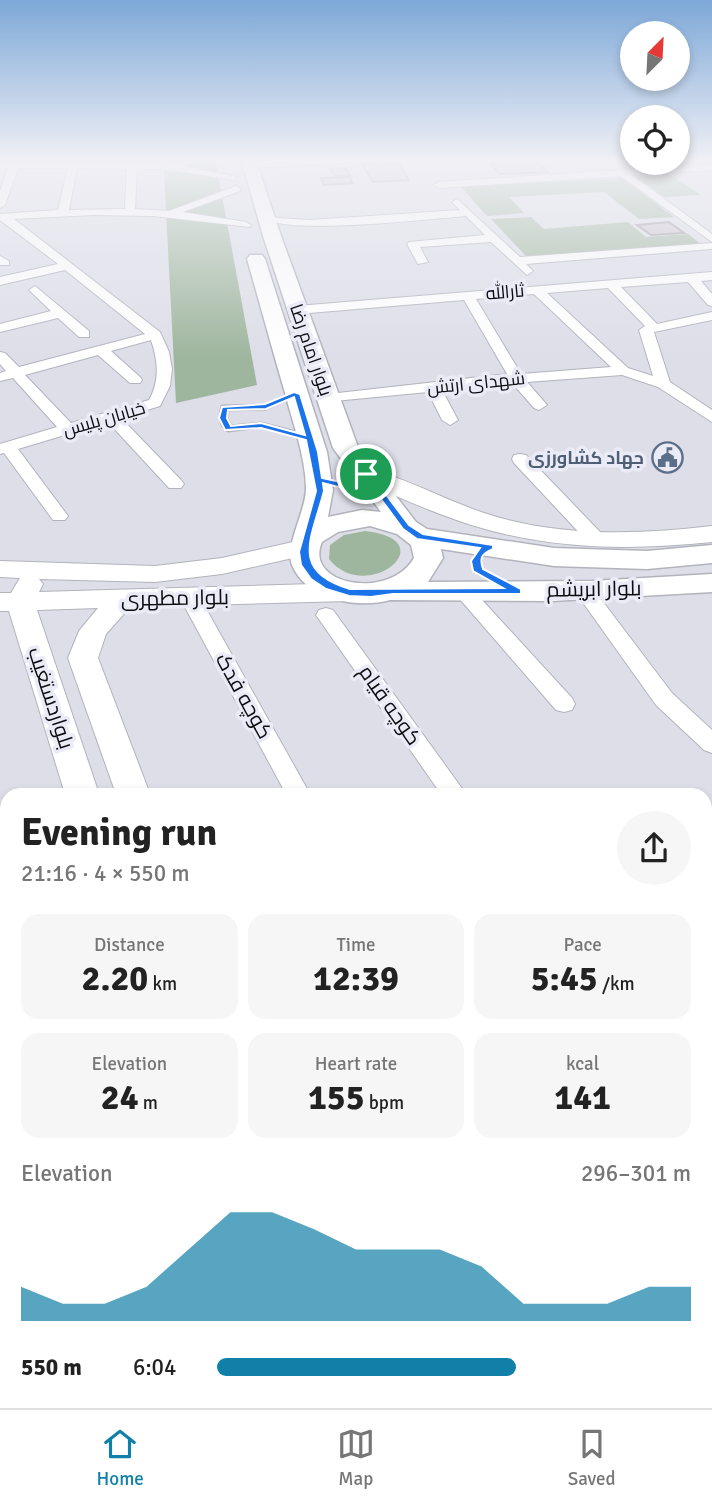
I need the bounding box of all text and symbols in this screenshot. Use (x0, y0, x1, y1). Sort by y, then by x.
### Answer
north arrow (620, 21, 690, 91)
map controls (620, 21, 690, 175)
button: locate (620, 105, 690, 175)
street label: ثارالله (485, 278, 525, 305)
street label: بلوار امام رضا (284, 301, 337, 399)
street label: شهدای ارتش (426, 367, 526, 399)
street label: خیابان پلیس (60, 397, 148, 442)
public building icon: جهاد کشاورزی (650, 441, 684, 475)
pin (336, 444, 396, 504)
place label: جهاد کشاورزی (528, 447, 644, 469)
icon: arrive (347, 455, 385, 493)
street label: بلوار ابریشم (546, 575, 642, 604)
street label: بلوار مطهری (121, 584, 229, 612)
street label: بلواردستغیب (22, 644, 80, 752)
street label: کوچه فدک (209, 649, 278, 744)
street label: کوچه قیام (352, 660, 427, 751)
text: Evening run (21, 809, 217, 856)
button: share (617, 811, 691, 885)
text: 21:16 · 4 × 550 m (21, 859, 190, 888)
text: Distance (94, 933, 165, 957)
text: Time (336, 933, 376, 957)
text: Pace (564, 933, 602, 957)
text: 2.20 (82, 957, 148, 1000)
text: 12:39 (313, 957, 399, 1000)
text: 5:45 (531, 957, 598, 1000)
text: km (148, 972, 177, 996)
text: /km (598, 972, 635, 996)
text: Elevation (91, 1052, 167, 1076)
text: Heart rate (315, 1052, 397, 1076)
text: kcal (566, 1052, 599, 1076)
text: 24 (101, 1076, 139, 1119)
text: 155 (308, 1076, 365, 1119)
text: 141 (554, 1076, 611, 1119)
text: m (139, 1091, 158, 1115)
text: bpm (365, 1091, 404, 1115)
text: Elevation (21, 1159, 113, 1188)
text: 296–301 m (581, 1159, 691, 1188)
text: 550 m (21, 1353, 82, 1382)
text: 6:04 (133, 1353, 176, 1382)
tab: Home (96, 1425, 144, 1491)
tab: Map (337, 1425, 375, 1491)
tab: Saved (568, 1425, 616, 1491)

